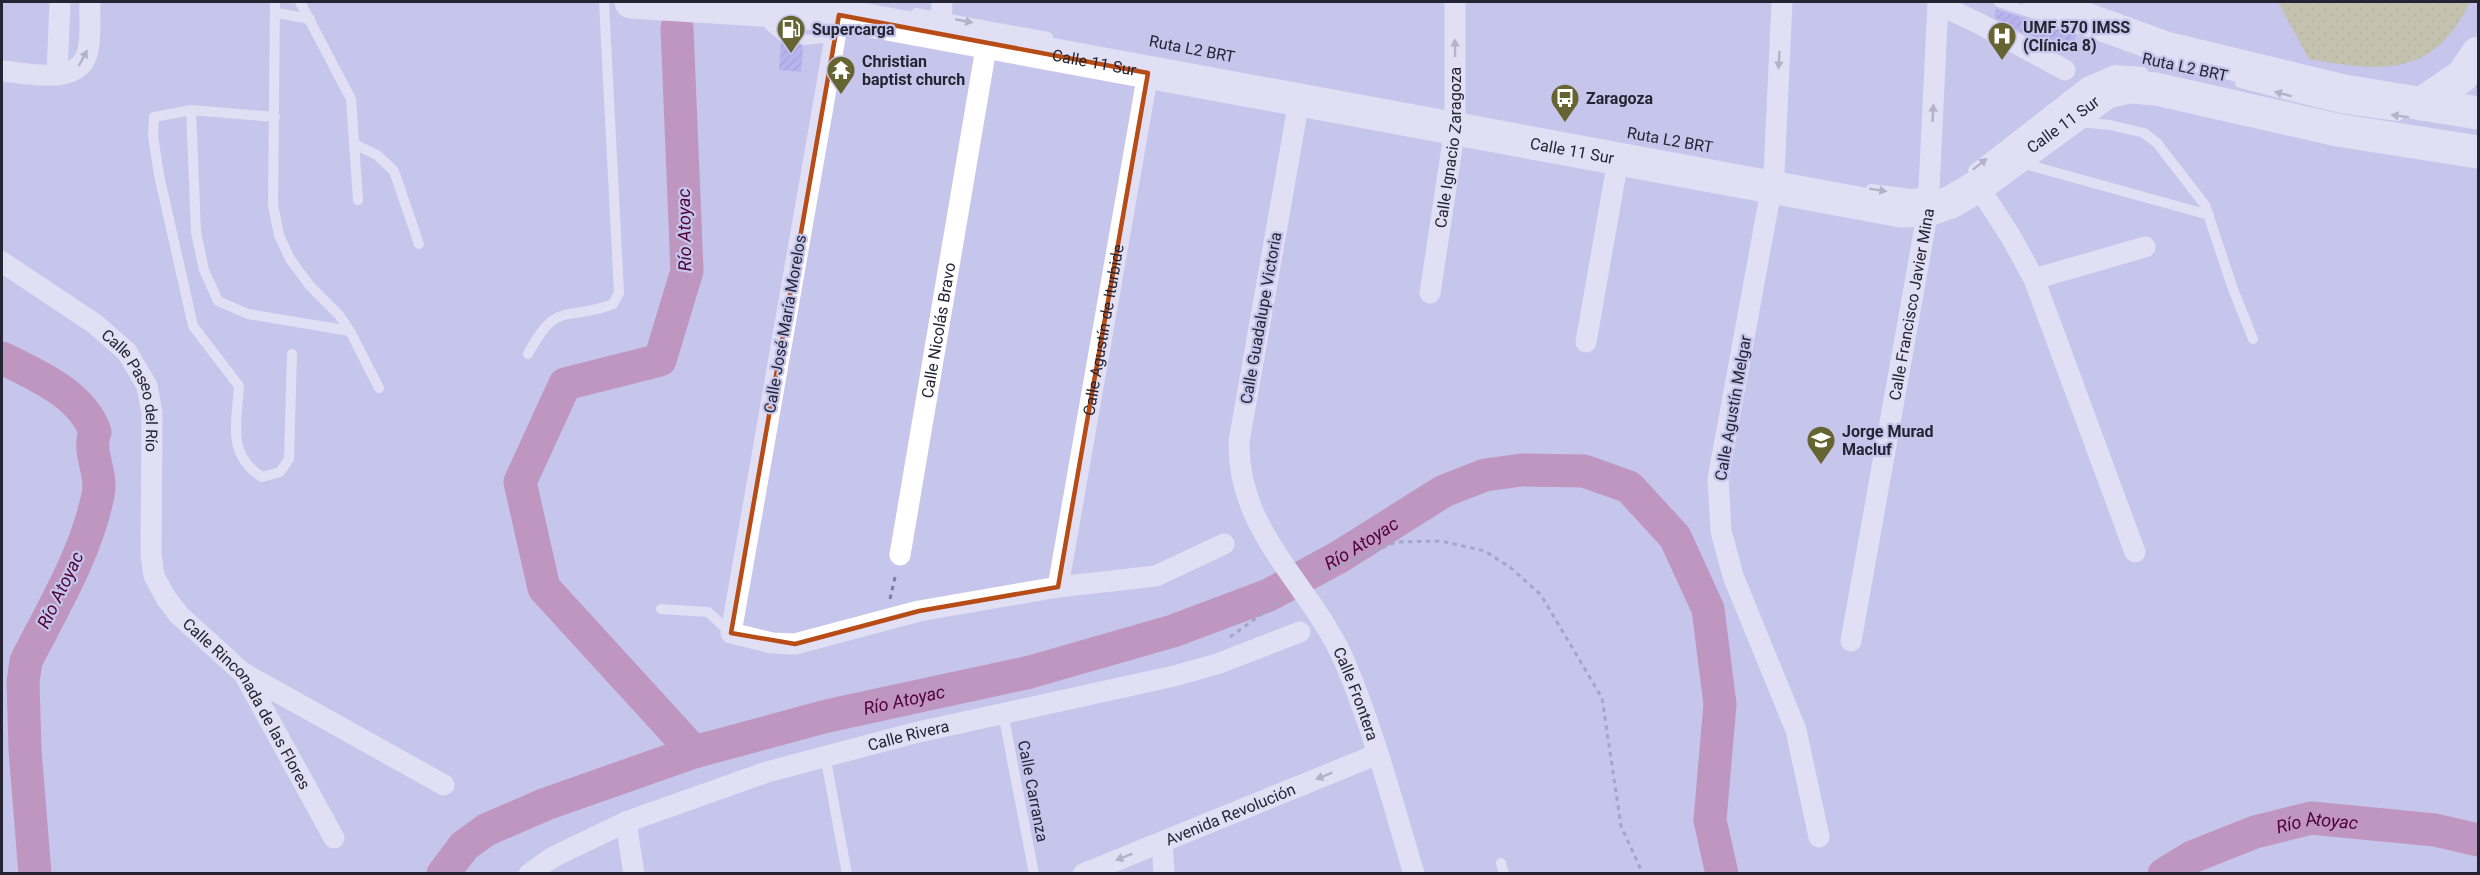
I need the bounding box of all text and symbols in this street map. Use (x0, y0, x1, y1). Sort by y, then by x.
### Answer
fuel station icon: Supercarga (775, 13, 807, 55)
one-way arrow (954, 17, 973, 26)
place label: UMF 570 IMSS (Clínica 8) (2023, 18, 2130, 55)
place label: Supercarga (812, 20, 895, 39)
hospital icon: UMF 570 IMSS (Clínica 8) (1986, 20, 2018, 62)
street label: Ruta L2 BRT (1148, 31, 1237, 67)
one-way arrow (1450, 39, 1460, 58)
street label: Calle 11 Sur (1051, 45, 1138, 79)
one-way arrow (78, 49, 88, 66)
street label: Ruta L2 BRT (2141, 49, 2230, 85)
one-way arrow (1775, 50, 1784, 69)
place label: Christian baptist church (862, 52, 965, 89)
temple icon: Christian baptist church (825, 54, 857, 96)
street label: Calle Ignacio Zaragoza (1430, 67, 1465, 229)
bus stop icon: Zaragoza (1549, 82, 1581, 124)
one-way arrow (2274, 88, 2292, 98)
place label: Zaragoza (1586, 89, 1654, 108)
street label: Calle 11 Sur (2023, 91, 2103, 157)
one-way arrow (1928, 104, 1937, 123)
one-way arrow (2390, 112, 2409, 121)
street label: Ruta L2 BRT (1626, 123, 1715, 157)
street label: Calle 11 Sur (1529, 133, 1616, 167)
one-way arrow (1972, 159, 1987, 171)
one-way arrow (1869, 186, 1888, 195)
water label: Río Atoyac (673, 188, 695, 272)
street label: Calle Francisco Javier Mina (1885, 207, 1938, 402)
street label: Calle Guadalupe Victoria (1237, 231, 1285, 405)
street label: Calle José María Morelos (760, 233, 810, 415)
street label: Calle Agustín de Iturbide (1079, 243, 1127, 417)
street label: Calle Nicolás Bravo (917, 261, 959, 400)
street label: Calle Paseo del Río (98, 325, 162, 452)
street label: Calle Agustín Melgar (1711, 333, 1755, 482)
place label: Jorge Murad Macluf (1842, 422, 1934, 459)
school or university icon: Jorge Murad Macluf (1805, 424, 1837, 466)
water label: Río Atoyac (1320, 512, 1402, 574)
water label: Río Atoyac (32, 548, 88, 632)
street label: Calle Rinconada de las Flores (179, 614, 315, 792)
street label: Calle Frontera (1330, 644, 1383, 743)
water label: Río Atoyac (861, 680, 947, 718)
street label: Calle Rivera (866, 716, 951, 754)
street label: Calle Carranza (1014, 739, 1052, 843)
one-way arrow (1315, 772, 1333, 781)
street label: Avenida Revolución (1163, 779, 1298, 849)
water label: Río Atoyac (2274, 807, 2359, 837)
one-way arrow (1115, 853, 1133, 862)

